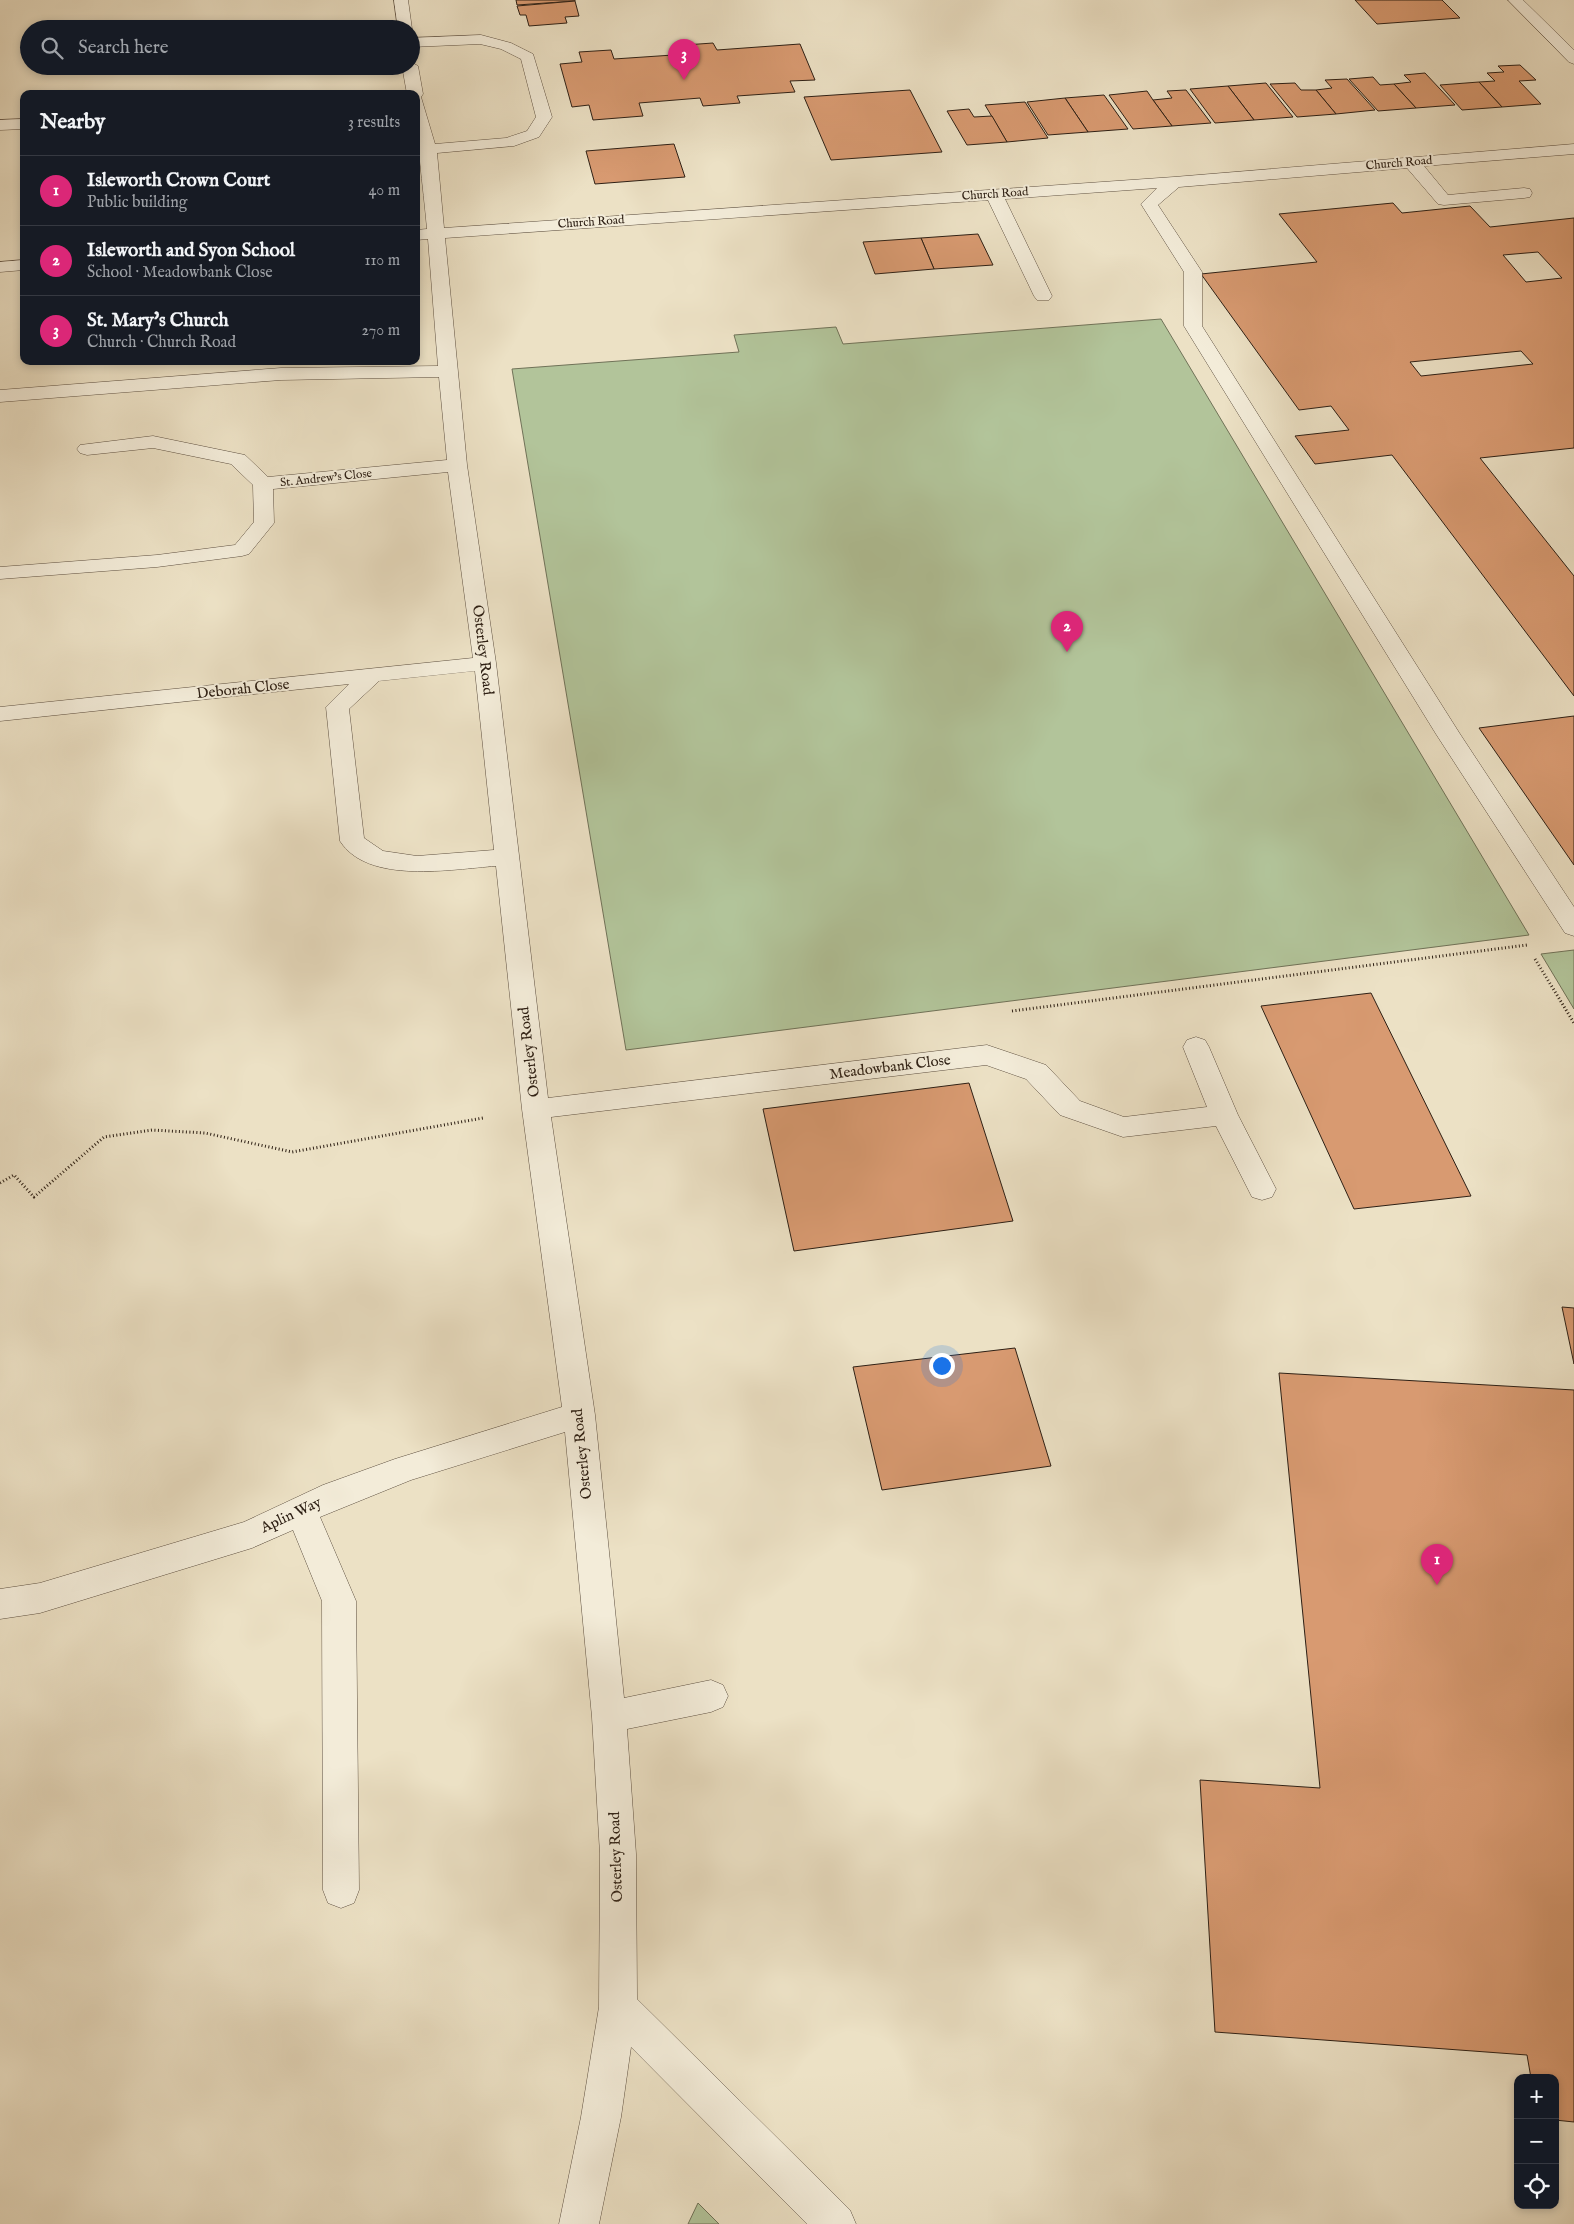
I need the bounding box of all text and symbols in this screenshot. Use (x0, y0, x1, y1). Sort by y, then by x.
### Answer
search box (20, 20, 420, 75)
icon: search (38, 34, 66, 62)
text: Search here (78, 36, 169, 60)
pin: 3 (668, 39, 700, 80)
text: Nearby (40, 109, 105, 136)
text: 3 results (348, 113, 400, 133)
street label: Church Road (1365, 153, 1434, 173)
text: Isleworth Crown Court (87, 169, 270, 193)
text: 1 (53, 181, 59, 201)
text: 40 m (368, 181, 400, 201)
street label: Church Road (961, 184, 1029, 204)
text: Public building (87, 193, 187, 213)
street label: Church Road (557, 212, 625, 232)
text: Isleworth and Syon School (87, 239, 295, 263)
text: 2 (52, 251, 60, 271)
text: 110 m (364, 251, 400, 271)
text: School · Meadowbank Close (87, 263, 273, 283)
text: St. Mary's Church (87, 309, 229, 333)
text: 3 (53, 321, 59, 341)
text: 270 m (361, 321, 400, 341)
text: Church · Church Road (87, 333, 236, 353)
street label: St. Andrew's Close (279, 466, 373, 490)
street label: Osterley Road (468, 604, 498, 697)
pin: 2 (1051, 611, 1083, 652)
street label: Deborah Close (196, 675, 290, 703)
street label: Osterley Road (514, 1005, 544, 1098)
street label: Meadowbank Close (828, 1050, 952, 1084)
your location (929, 1353, 955, 1379)
street label: Osterley Road (568, 1407, 596, 1500)
street label: Aplin Way (257, 1492, 325, 1538)
pin: 1 (1421, 1544, 1453, 1585)
street label: Osterley Road (605, 1810, 627, 1903)
map controls (1514, 2074, 1559, 2209)
button: + (1514, 2074, 1559, 2119)
button: − (1514, 2119, 1559, 2164)
button: locate (1514, 2164, 1559, 2209)

